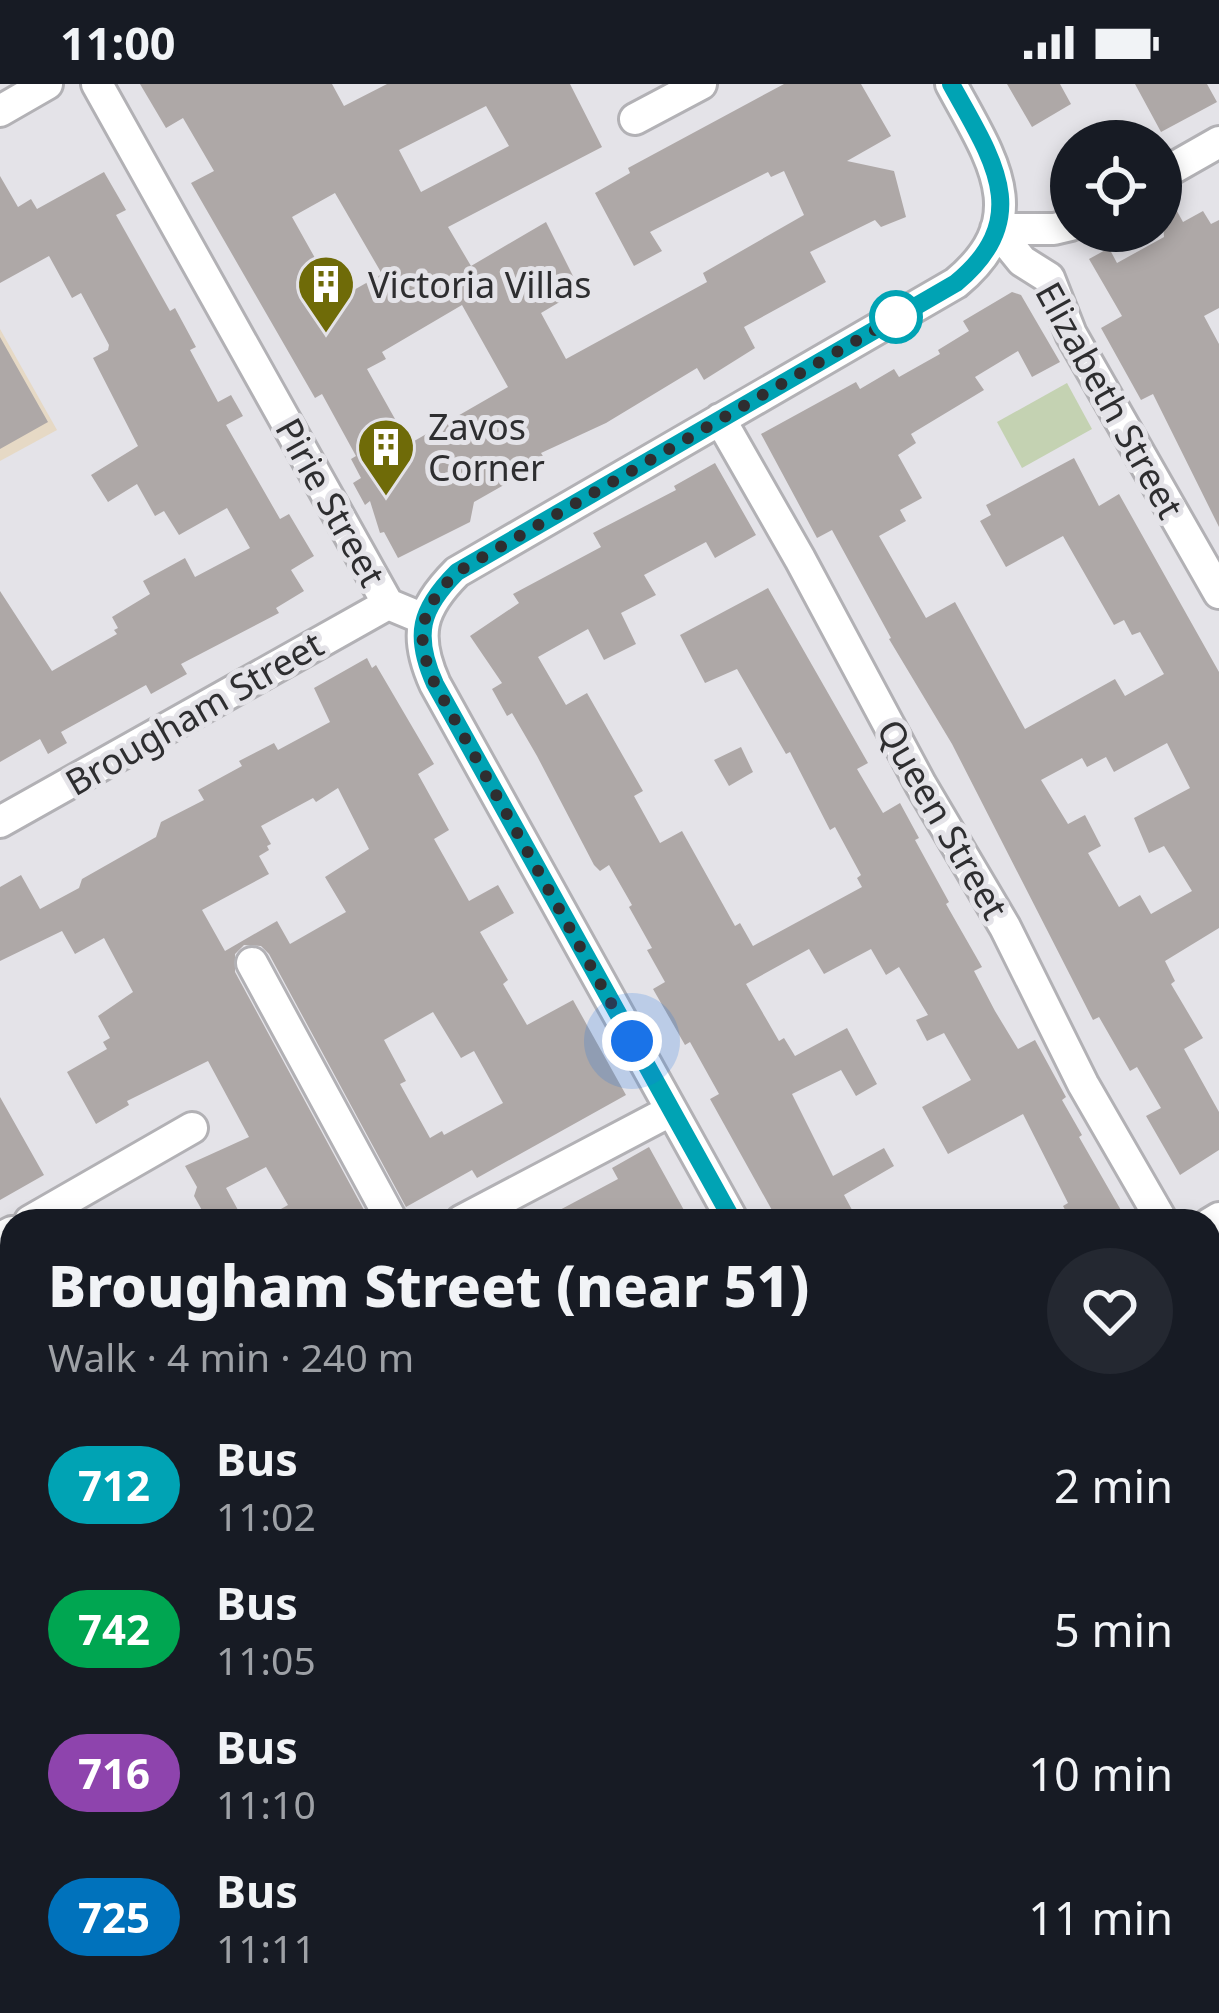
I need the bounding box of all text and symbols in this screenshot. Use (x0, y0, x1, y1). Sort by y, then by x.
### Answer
text: 11:00 (60, 12, 176, 73)
map controls (1050, 120, 1182, 252)
button: locate (1050, 120, 1182, 252)
building icon: Victoria Villas (295, 253, 357, 335)
place label: Victoria Villas (368, 260, 592, 309)
street label: Elizabeth Street (1025, 273, 1195, 527)
unlabelled marker (871, 292, 921, 342)
place label: Zavos Corner (428, 402, 545, 492)
street label: Pirie Street (265, 409, 397, 595)
building icon: Zavos Corner (355, 416, 417, 498)
street label: Brougham Street (56, 619, 332, 807)
street label: Queen Street (866, 710, 1020, 928)
your location (602, 1011, 662, 1071)
text: Brougham Street (near 51) (48, 1246, 809, 1324)
button: heart (1047, 1248, 1173, 1374)
text: Walk · 4 min · 240 m (48, 1330, 414, 1383)
text: Bus (216, 1428, 298, 1489)
text: 2 min (1054, 1455, 1173, 1516)
text: 712 (78, 1456, 150, 1513)
text: 11:02 (216, 1489, 316, 1542)
text: Bus (216, 1572, 298, 1633)
text: 5 min (1054, 1599, 1173, 1660)
text: 742 (78, 1600, 150, 1657)
text: 11:05 (216, 1633, 316, 1686)
text: Bus (216, 1716, 298, 1777)
text: 10 min (1028, 1743, 1173, 1804)
text: 716 (78, 1744, 150, 1801)
text: 11:10 (216, 1777, 316, 1830)
text: Bus (216, 1860, 298, 1921)
text: 11 min (1028, 1887, 1173, 1948)
text: 725 (78, 1888, 150, 1945)
text: 11:11 (216, 1921, 316, 1974)

